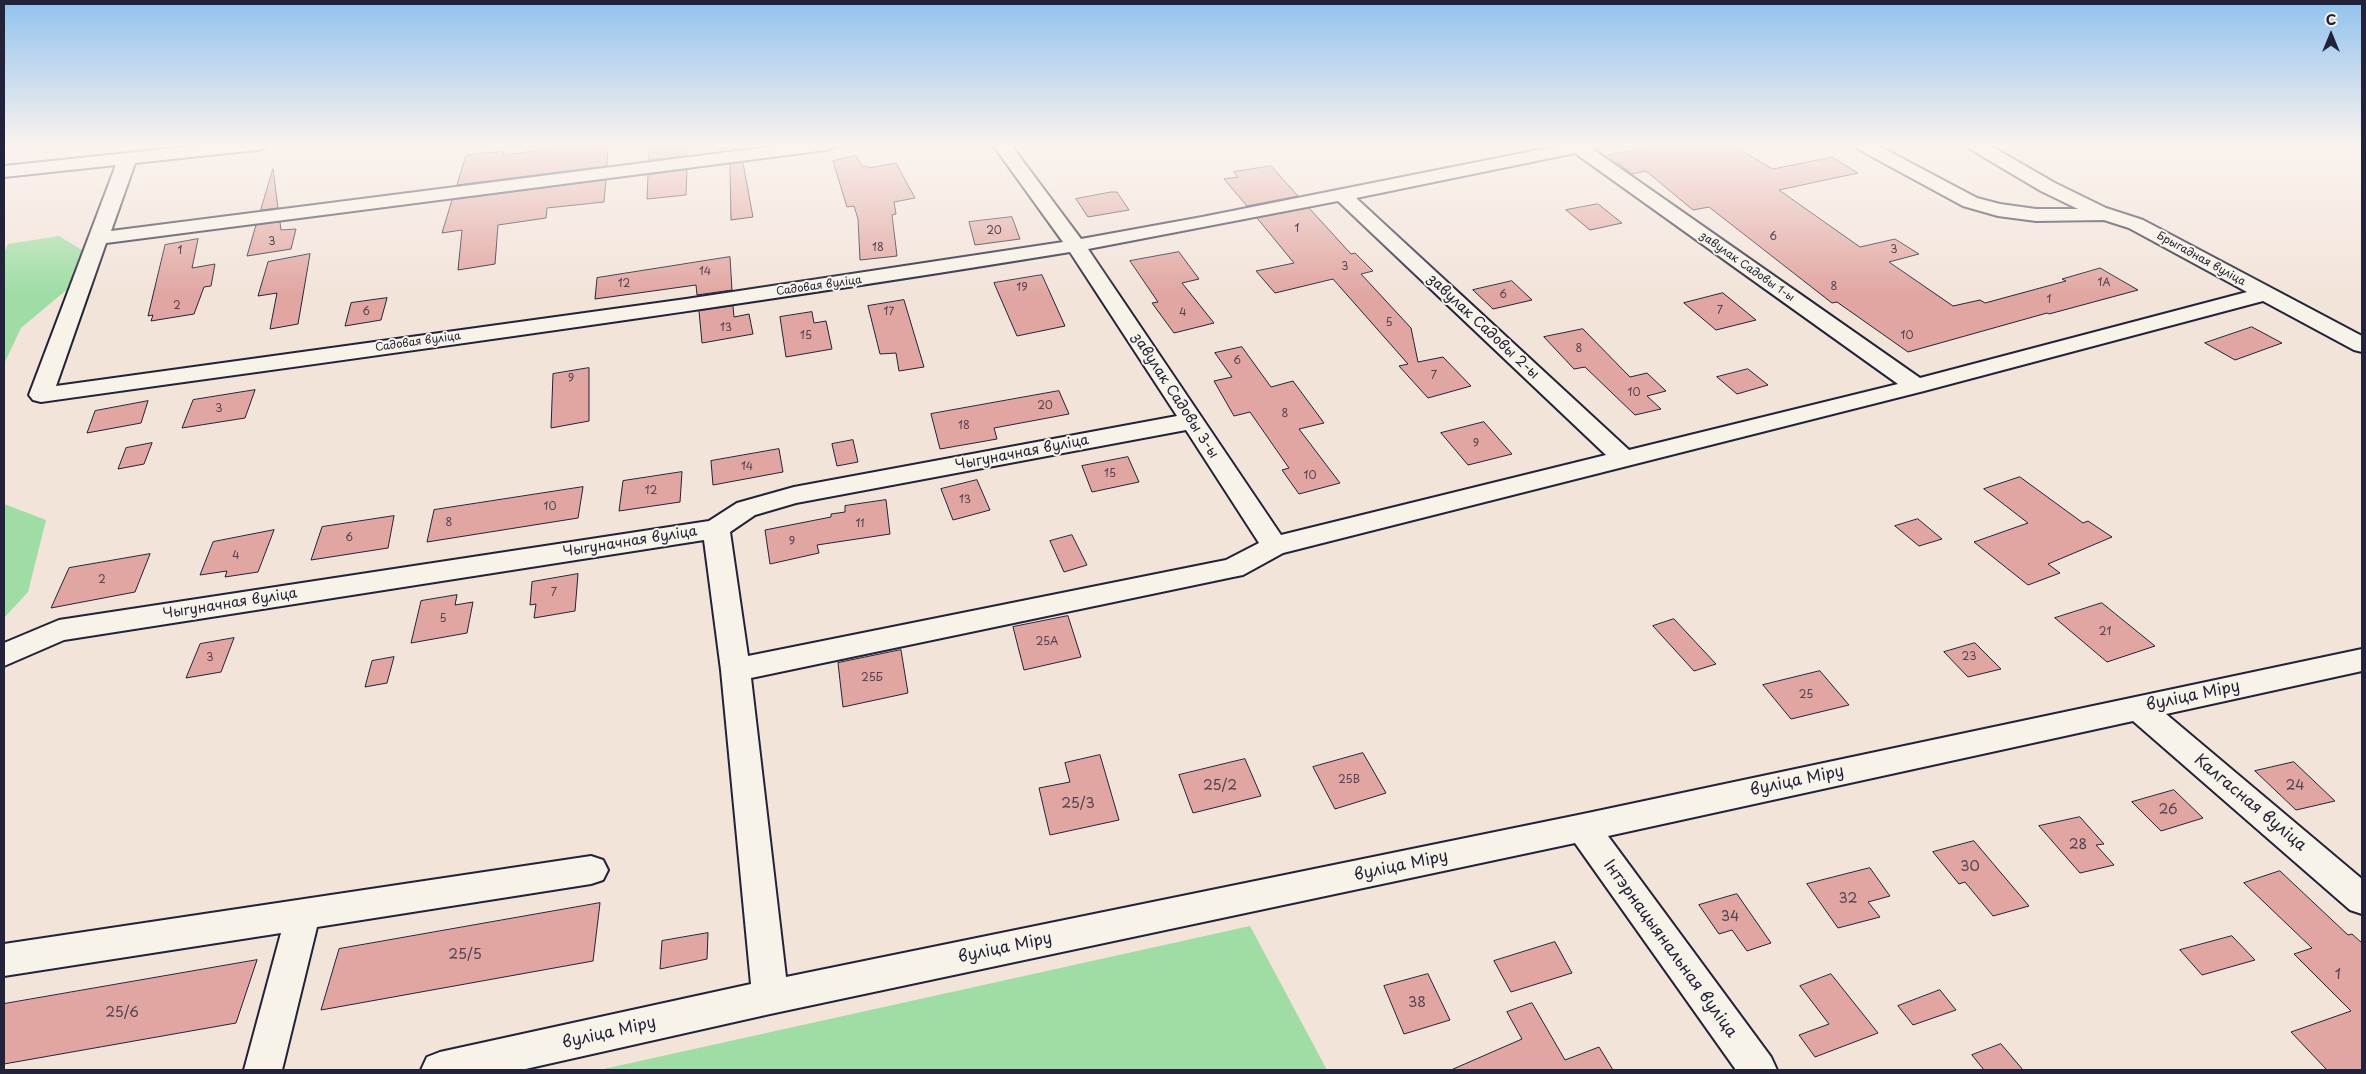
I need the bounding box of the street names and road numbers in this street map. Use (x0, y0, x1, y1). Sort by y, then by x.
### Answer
street label: завулак Садовы 1-ы (1697, 229, 1797, 305)
street label: Брыгадная вуліца (2154, 229, 2248, 289)
street label: завулак Садовы 2-ы (1424, 271, 1542, 383)
street label: Садовая вуліца (775, 273, 863, 299)
street label: Садовая вуліца (374, 329, 462, 355)
street label: завулак Садовы 3-ы (1128, 330, 1222, 462)
street label: Чыгуначная вуліца (954, 432, 1090, 474)
street label: Чыгуначная вуліца (561, 523, 699, 561)
street label: Чыгуначная вуліца (161, 585, 299, 623)
street label: вуліца Міру (2144, 677, 2242, 715)
street label: Калгасная вуліца (2190, 750, 2310, 856)
street label: вуліца Міру (1748, 762, 1846, 800)
street label: вуліца Міру (1352, 847, 1450, 885)
street label: Інтэрнацыянальная вуліца (1599, 857, 1741, 1041)
street label: вуліца Міру (956, 929, 1054, 967)
street label: вуліца Міру (560, 1013, 658, 1053)

